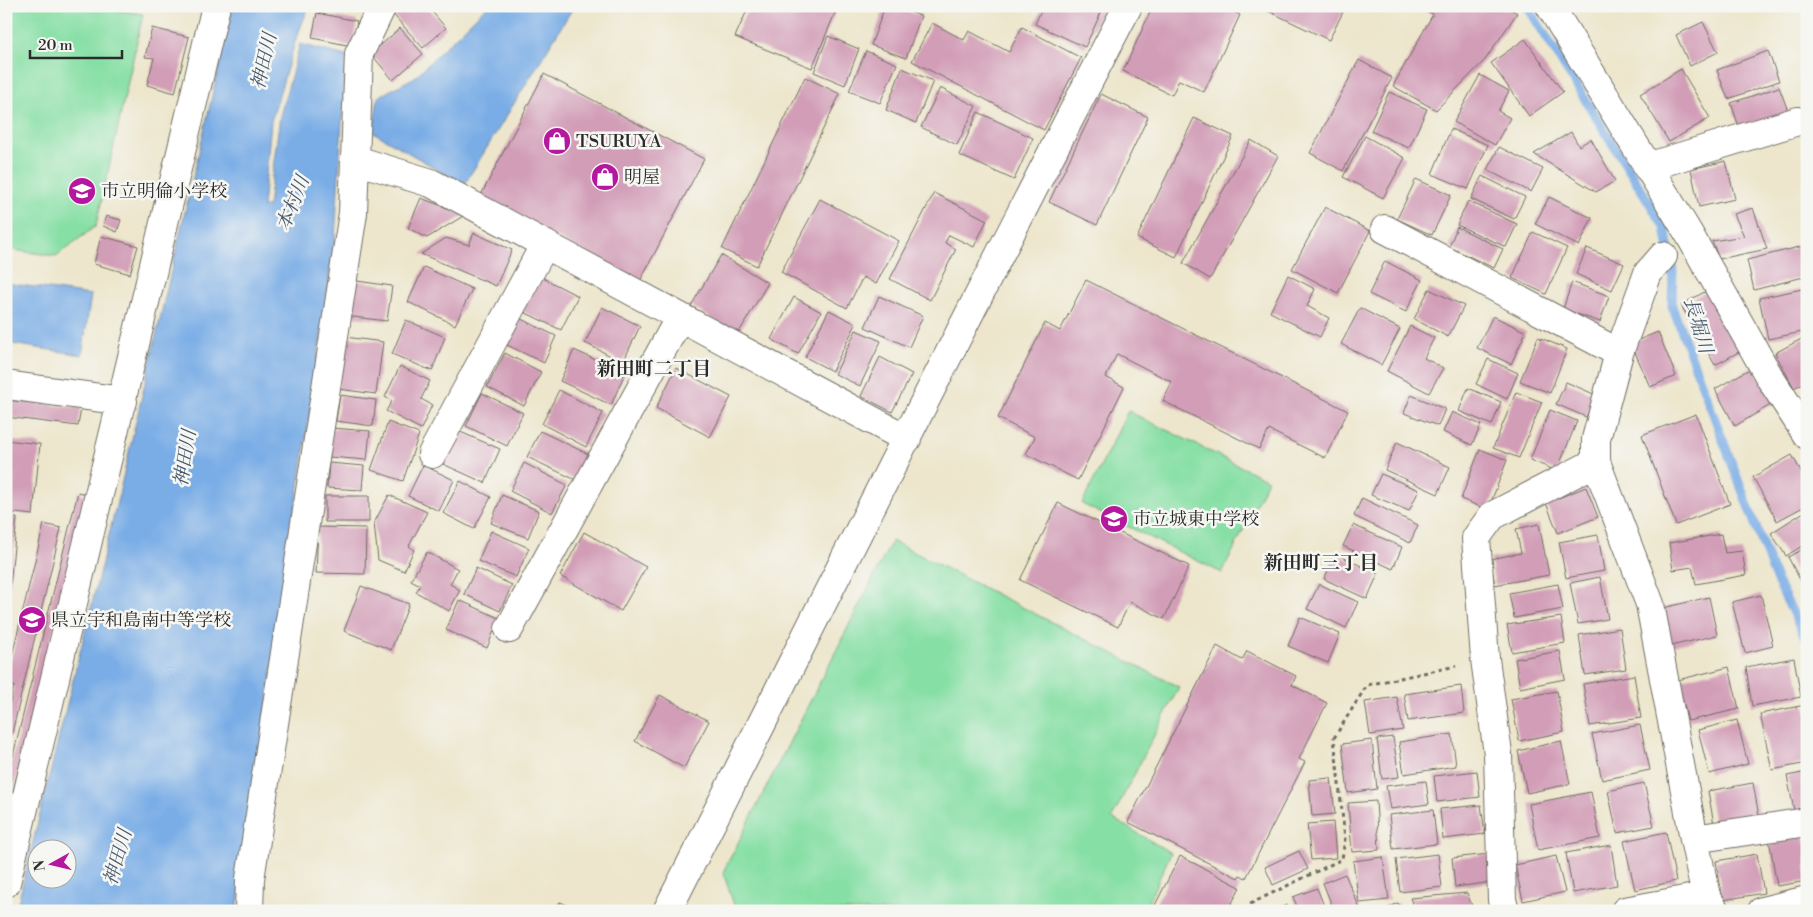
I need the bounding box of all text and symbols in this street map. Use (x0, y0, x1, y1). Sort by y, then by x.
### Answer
scale bar (30, 28, 122, 60)
water label: 神田川 (246, 29, 283, 92)
text: 20 m (38, 36, 73, 55)
shop icon: TSURUYA (542, 126, 572, 156)
place label: TSURUYA (576, 130, 662, 153)
shop icon: 明屋 (590, 162, 620, 192)
place label: 明屋 (624, 166, 660, 189)
water label: 本村川 (271, 171, 315, 234)
school or university icon: 市立明倫小学校 (67, 176, 97, 206)
place label: 市立明倫小学校 (101, 180, 227, 203)
water label: 長堀川 (1678, 295, 1718, 358)
district label: 新田町二丁目 (597, 357, 711, 381)
water label: 神田川 (169, 426, 202, 488)
school or university icon: 市立城東中学校 (1099, 504, 1129, 534)
place label: 市立城東中学校 (1133, 508, 1259, 531)
district label: 新田町三丁目 (1264, 551, 1378, 575)
school or university icon: 県立宇和島南中等学校 (17, 605, 47, 635)
place label: 県立宇和島南中等学校 (51, 609, 231, 632)
water label: 神田川 (99, 825, 138, 888)
north arrow (28, 840, 78, 890)
text: N (30, 859, 50, 872)

